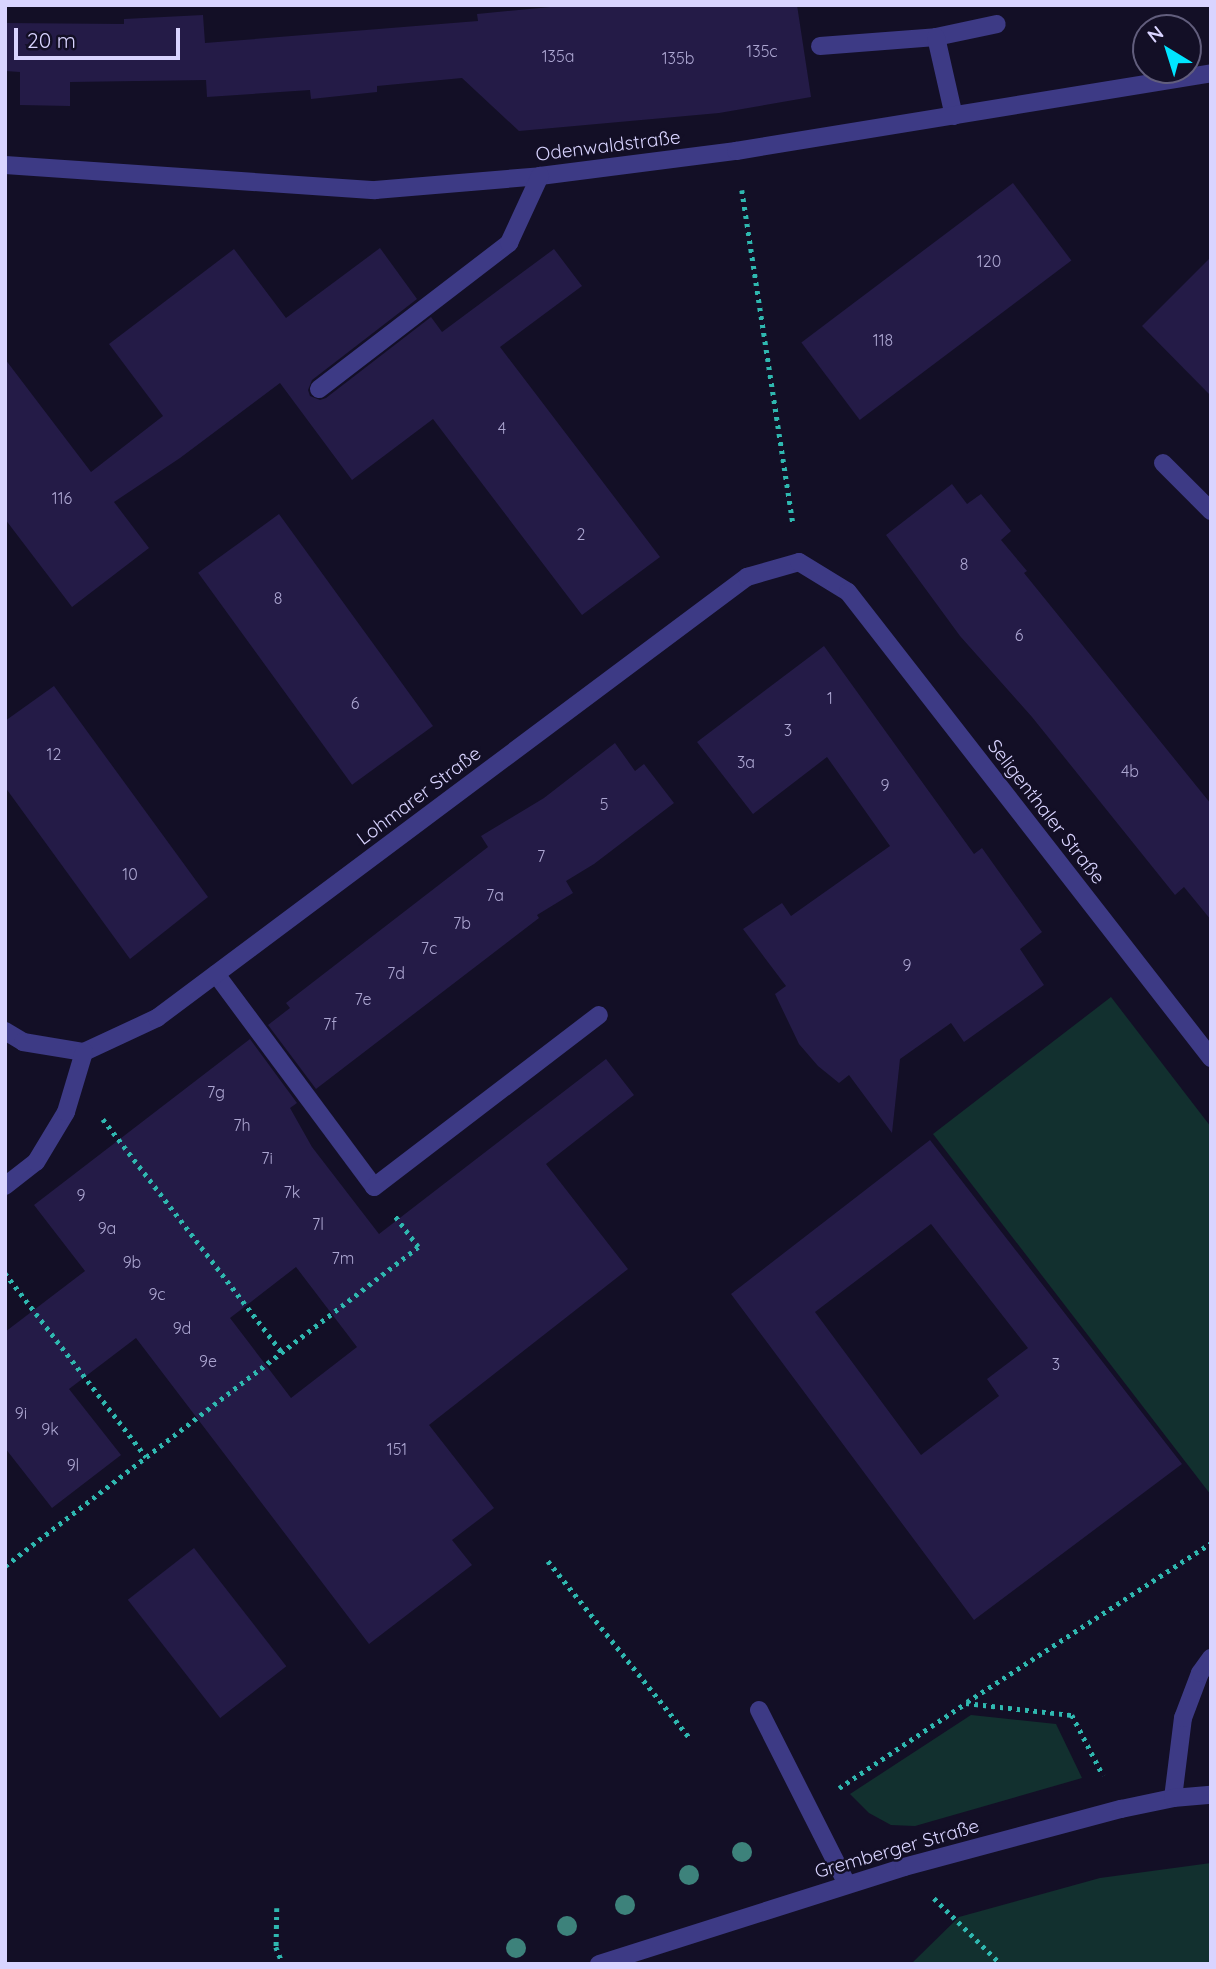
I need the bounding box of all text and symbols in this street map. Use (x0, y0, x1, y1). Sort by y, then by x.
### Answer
scale bar (18, 14, 184, 58)
north arrow (1132, 14, 1202, 84)
text: N (1142, 20, 1168, 48)
text: 20 m (27, 27, 76, 53)
house number: 135c (746, 41, 778, 61)
house number: 135a (542, 46, 574, 66)
house number: 135b (662, 48, 694, 68)
street label: Odenwaldstraße (534, 126, 682, 166)
house number: 120 (977, 251, 1001, 271)
house number: 118 (873, 330, 893, 350)
house number: 4 (498, 418, 506, 438)
house number: 116 (52, 488, 72, 508)
house number: 2 (577, 524, 585, 544)
house number: 8 (960, 554, 968, 574)
house number: 8 (274, 588, 282, 608)
house number: 6 (1015, 625, 1023, 645)
house number: 1 (827, 688, 833, 708)
house number: 6 (351, 693, 359, 713)
house number: 3 (784, 720, 792, 740)
street label: Seligenthaler Straße (982, 735, 1110, 889)
street label: Lohmarer Straße (353, 742, 485, 850)
house number: 12 (47, 744, 61, 764)
house number: 3a (737, 752, 755, 772)
house number: 4b (1121, 761, 1139, 781)
house number: 9 (881, 775, 889, 795)
house number: 5 (600, 794, 608, 814)
house number: 7 (537, 846, 545, 866)
house number: 10 (122, 864, 138, 884)
house number: 7a (486, 885, 504, 905)
house number: 7b (453, 913, 471, 933)
house number: 7c (421, 938, 437, 958)
house number: 9 (903, 955, 911, 975)
house number: 7d (387, 963, 405, 983)
house number: 7e (354, 989, 372, 1009)
house number: 7f (323, 1014, 337, 1034)
house number: 7g (207, 1082, 225, 1102)
house number: 7h (233, 1115, 251, 1135)
house number: 7i (261, 1148, 273, 1168)
house number: 7k (284, 1182, 300, 1202)
house number: 9 (77, 1185, 85, 1205)
house number: 7l (312, 1214, 324, 1234)
house number: 9a (98, 1218, 116, 1238)
house number: 7m (332, 1248, 354, 1268)
house number: 9b (123, 1252, 141, 1272)
house number: 9c (148, 1284, 166, 1304)
house number: 9d (173, 1318, 191, 1338)
house number: 9e (199, 1351, 217, 1371)
house number: 3 (1052, 1354, 1060, 1374)
house number: 9i (15, 1403, 27, 1423)
house number: 9k (41, 1419, 59, 1439)
house number: 151 (387, 1439, 407, 1459)
house number: 9l (67, 1455, 79, 1475)
street label: Gremberger Straße (812, 1815, 982, 1883)

